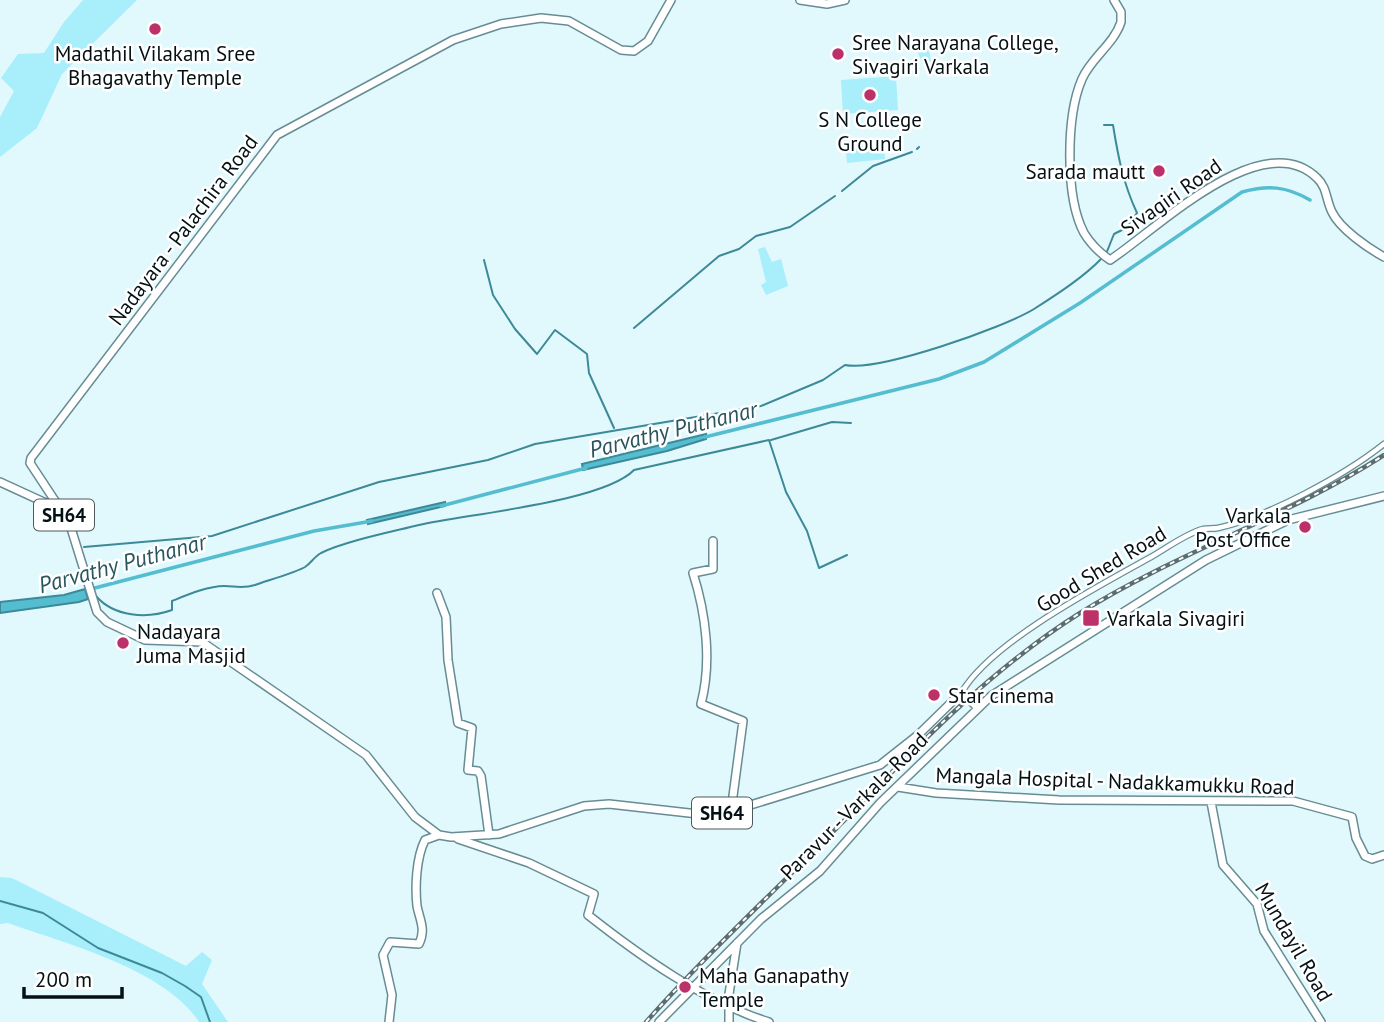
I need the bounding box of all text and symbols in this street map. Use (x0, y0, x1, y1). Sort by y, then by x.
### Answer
marker: Madathil Vilakam Sree Bhagavathy Temple (147, 21, 163, 37)
place label: Sree Narayana College, Sivagiri Varkala (852, 29, 1059, 80)
place label: Madathil Vilakam Sree Bhagavathy Temple (55, 40, 255, 91)
marker: Sree Narayana College, Sivagiri Varkala (830, 46, 846, 62)
marker: S N College Ground (862, 87, 878, 103)
place label: S N College Ground (818, 106, 922, 157)
street label: Nadayara - Palachira Road (103, 129, 263, 331)
street label: Sivagiri Road (1115, 152, 1227, 242)
place label: Sarada mautt (1026, 158, 1145, 185)
marker: Sarada mautt (1151, 163, 1167, 179)
water label: Parvathy Puthanar (586, 394, 762, 464)
road number: SH64 (34, 500, 94, 530)
place label: Varkala Post Office (1195, 502, 1291, 553)
marker: Varkala Post Office (1297, 519, 1313, 535)
street label: Good Shed Road (1031, 520, 1171, 618)
water label: Parvathy Puthanar (35, 526, 210, 599)
place label: Varkala Sivagiri (1106, 605, 1245, 632)
marker: Varkala Sivagiri (1081, 608, 1101, 628)
place label: Nadayara Juma Masjid (136, 618, 246, 669)
marker: Nadayara Juma Masjid (115, 635, 131, 651)
place label: Star cinema (948, 682, 1054, 709)
marker: Star cinema (926, 687, 942, 703)
street label: Paravur - Varkala Road (774, 726, 934, 886)
street label: Mangala Hospital - Nadakkamukku Road (935, 761, 1295, 801)
road number: SH64 (692, 798, 752, 828)
street label: Mundayil Road (1249, 878, 1339, 1006)
scale bar (24, 956, 122, 1000)
place label: Maha Ganapathy Temple (699, 962, 849, 1013)
text: 200 m (35, 966, 92, 993)
marker: Maha Ganapathy Temple (677, 979, 693, 995)

